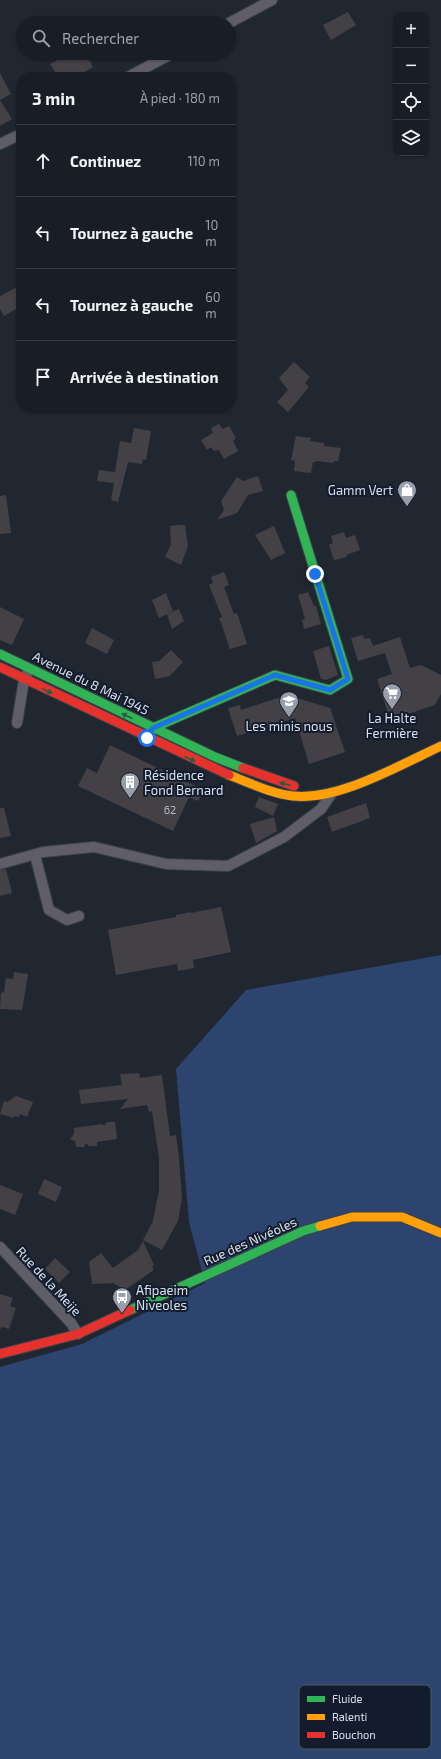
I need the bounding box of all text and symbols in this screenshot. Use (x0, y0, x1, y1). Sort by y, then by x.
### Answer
map controls (393, 12, 429, 156)
button: + (393, 12, 429, 48)
search box (16, 16, 236, 60)
icon: search (30, 27, 52, 49)
text: Rechercher (62, 29, 139, 47)
button: − (393, 48, 429, 84)
button: locate (393, 84, 429, 120)
text: 3 min (32, 88, 75, 108)
text: À pied · 180 m (140, 90, 220, 106)
button: layers (393, 120, 429, 156)
icon: ahead (32, 150, 54, 172)
text: Continuez (70, 152, 141, 170)
text: 110 m (188, 153, 220, 169)
text: 10 m (205, 217, 218, 249)
icon: left (32, 222, 54, 244)
text: Tournez à gauche (70, 224, 193, 242)
text: 60 m (205, 289, 221, 321)
icon: left (32, 294, 54, 316)
text: Tournez à gauche (70, 296, 193, 314)
icon: arrive (32, 366, 54, 388)
text: Arrivée à destination (70, 368, 218, 386)
shop icon: Gamm Vert (396, 479, 418, 507)
place label: Gamm Vert (328, 482, 393, 498)
route end (306, 565, 324, 583)
street label: Avenue du 8 Mai 1945 (30, 648, 152, 718)
supermarket icon: La Halte Fermière (381, 682, 403, 710)
one-way arrow (42, 688, 53, 694)
school or university icon: Les minis nous (278, 690, 300, 718)
place label: La Halte Fermière (366, 710, 418, 741)
one-way arrow (122, 712, 133, 719)
place label: Les minis nous (246, 718, 332, 734)
route start (138, 729, 156, 747)
one-way arrow (184, 755, 196, 762)
place label: Résidence Fond Bernard (144, 767, 224, 798)
building icon: Résidence Fond Bernard (119, 771, 141, 799)
one-way arrow (279, 780, 291, 786)
house number: 62 (164, 803, 176, 816)
street label: Rue des Nivéoles (201, 1213, 299, 1269)
street label: Rue de la Meije (13, 1243, 85, 1319)
place label: Afipaeim Niveoles (136, 1282, 188, 1313)
bus stop icon: Afipaeim Niveoles (111, 1286, 133, 1314)
legend (299, 1685, 431, 1749)
text: Fluide (332, 1692, 362, 1705)
text: Ralenti (332, 1710, 367, 1723)
text: Bouchon (332, 1728, 376, 1741)

